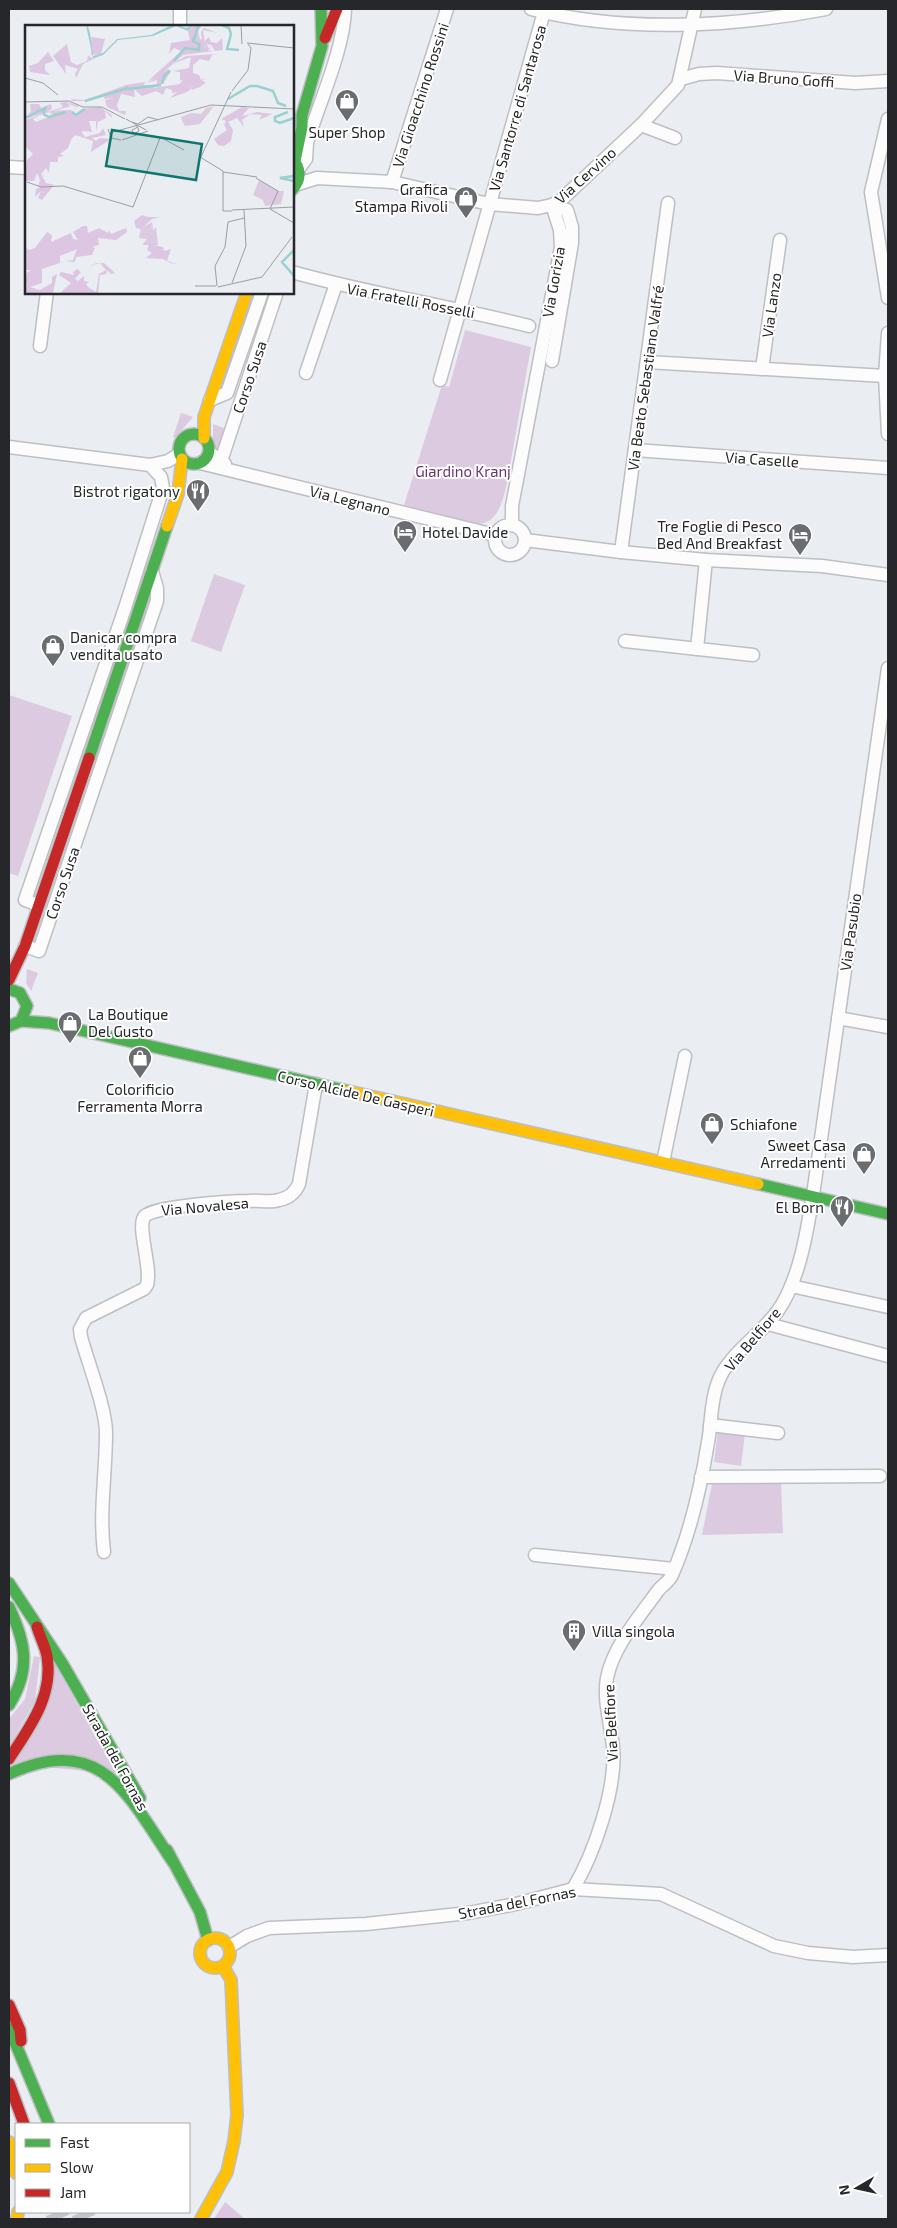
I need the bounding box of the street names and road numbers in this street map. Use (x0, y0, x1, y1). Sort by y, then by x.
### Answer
street label: Via Gioacchino Rossini (388, 20, 452, 170)
street label: Via Santorre di Santarosa (485, 23, 549, 193)
street label: Via Bruno Goffi (733, 66, 835, 90)
street label: Via Cervino (551, 143, 619, 207)
street label: Via Gorizia (538, 245, 568, 319)
street label: Via Lanzo (758, 271, 784, 339)
street label: Via Fratelli Rosselli (346, 279, 476, 321)
street label: Via Beato Sebastiano Valfré (623, 284, 667, 472)
street label: Corso Susa (228, 338, 270, 416)
street label: Via Caselle (725, 447, 799, 471)
street label: Via Legnano (308, 481, 392, 519)
street label: Corso Susa (41, 844, 83, 922)
street label: Via Pasubio (836, 892, 864, 972)
street label: Corso Alcide De Gasperi (276, 1066, 436, 1120)
street label: Via Novalesa (160, 1193, 250, 1219)
street label: Via Belfiore (720, 1303, 784, 1375)
street label: Via Belfiore (599, 1684, 621, 1762)
street label: Strada del Fornas (79, 1700, 153, 1814)
street label: Strada del Fornas (457, 1882, 577, 1922)

